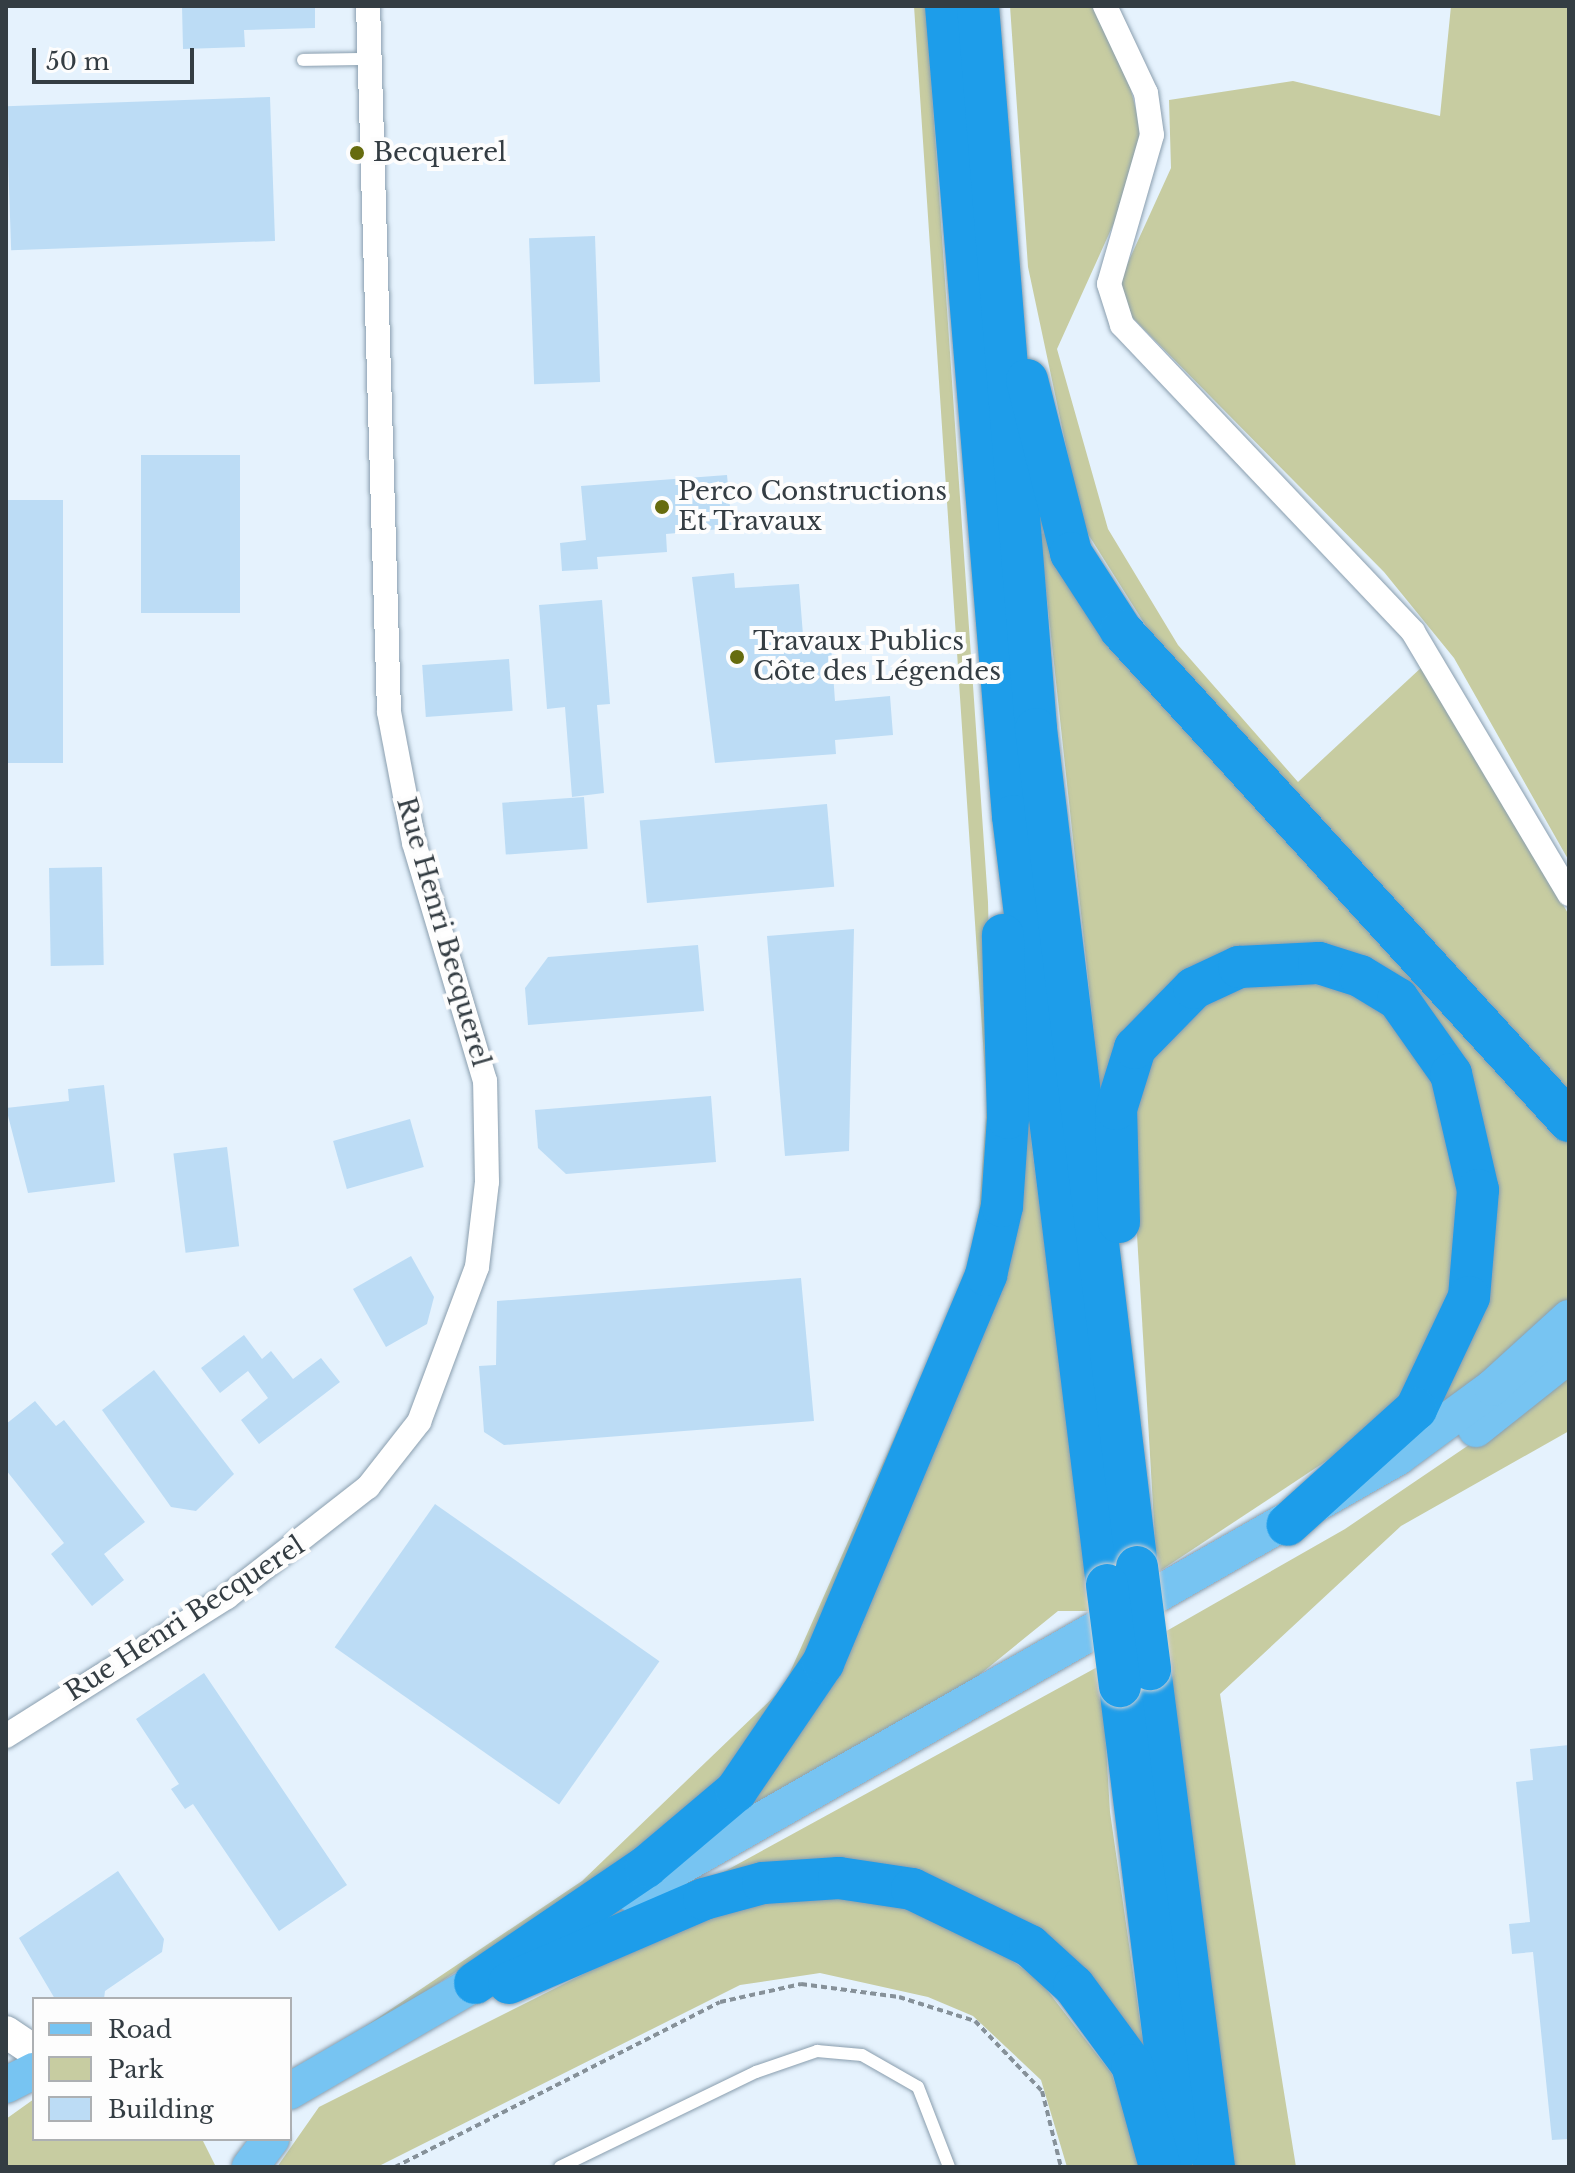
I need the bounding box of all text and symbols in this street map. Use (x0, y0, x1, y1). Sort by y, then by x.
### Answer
scale bar (36, 32, 198, 82)
text: 50 m (46, 47, 109, 76)
place label: Becquerel (373, 137, 507, 169)
marker: Becquerel (348, 144, 366, 162)
place label: Perco Constructions Et Travaux (678, 476, 947, 538)
marker: Perco Constructions Et Travaux (653, 498, 671, 516)
place label: Travaux Publics Côte des Légendes (753, 626, 1001, 688)
marker: Travaux Publics Côte des Légendes (728, 648, 746, 666)
street label: Rue Henri Becquerel (390, 794, 496, 1070)
street label: Rue Henri Becquerel (60, 1530, 310, 1708)
legend (32, 1997, 292, 2141)
text: Road (108, 2015, 172, 2044)
text: Park (108, 2055, 164, 2084)
text: Building (108, 2095, 214, 2124)

